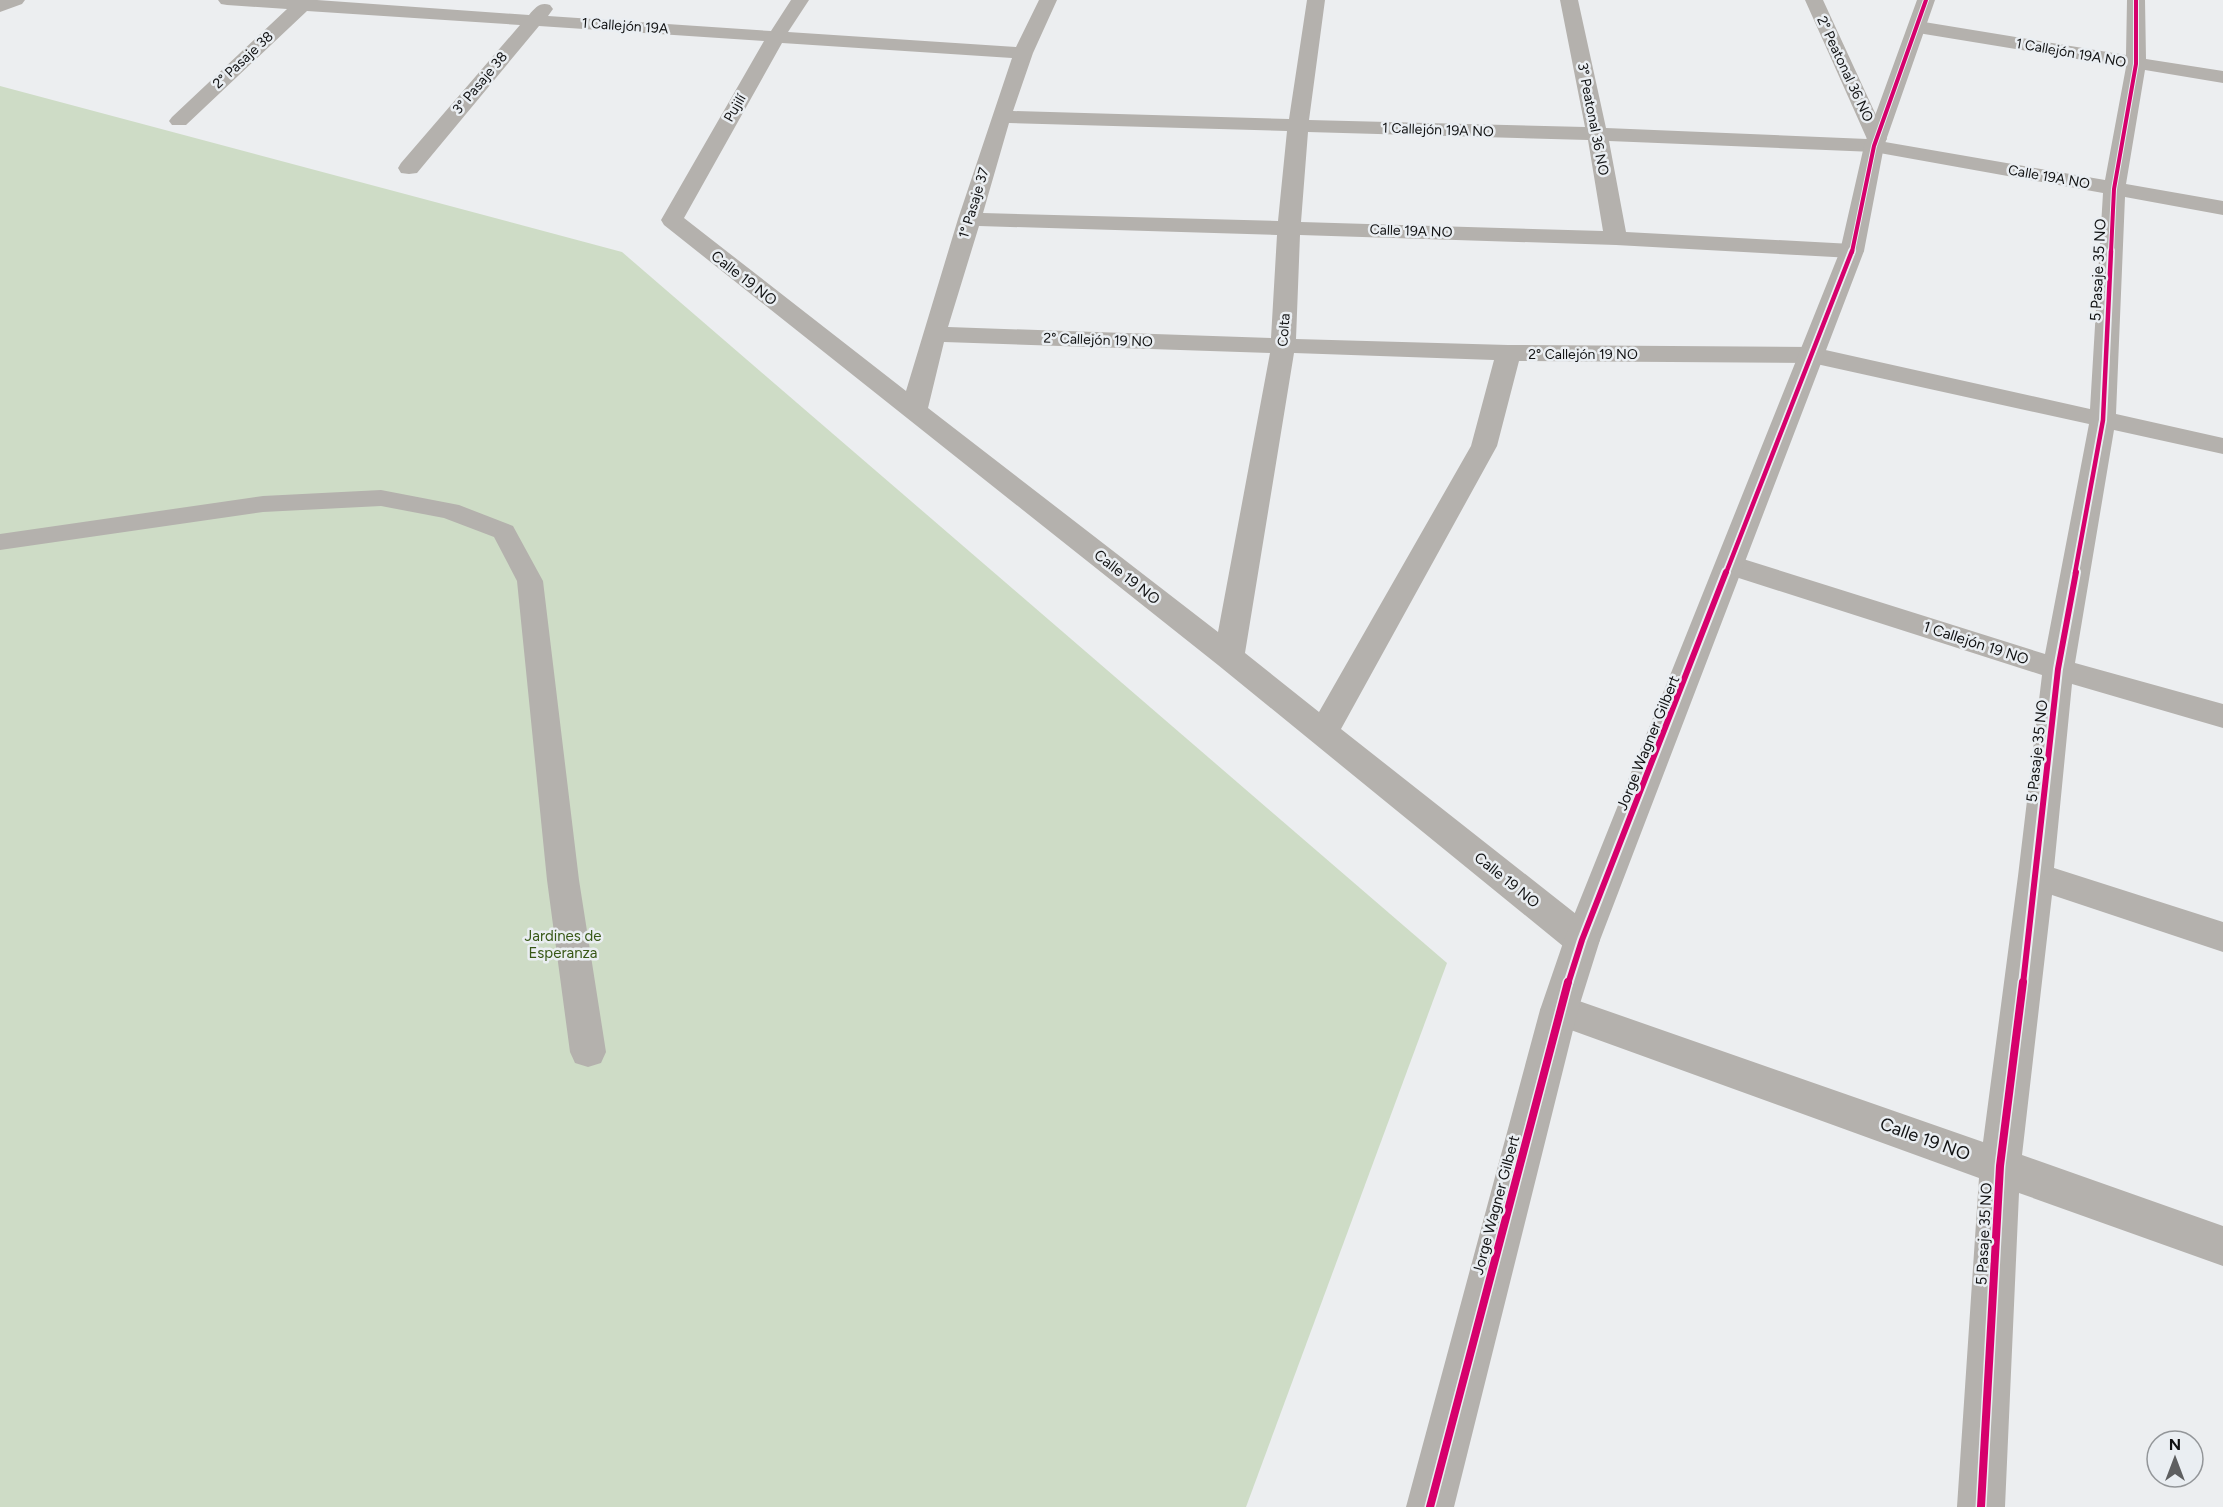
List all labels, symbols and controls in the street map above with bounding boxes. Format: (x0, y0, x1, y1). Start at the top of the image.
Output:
street label: 2° Peatonal 36 NO (1813, 13, 1877, 125)
street label: 1 Callejón 19A (581, 14, 669, 38)
street label: 2° Pasaje 38 (209, 28, 277, 92)
street label: 1 Callejón 19A NO (2014, 35, 2128, 71)
street label: 3° Pasaje 38 (449, 48, 511, 118)
street label: 3° Peatonal 36 NO (1574, 61, 1612, 177)
street label: Pujilí (720, 90, 750, 125)
street label: 1 Callejón 19A NO (1382, 120, 1494, 140)
street label: Calle 19A NO (2007, 161, 2091, 193)
street label: 1° Pasaje 37 (955, 165, 993, 240)
street label: 5 Pasaje 35 NO (2086, 218, 2110, 322)
street label: Calle 19A NO (1369, 221, 1453, 241)
street label: Calle 19 NO (707, 247, 781, 309)
street label: Colta (1274, 313, 1294, 347)
street label: 2° Callejón 19 NO (1043, 330, 1153, 350)
street label: 2° Callejón 19 NO (1528, 346, 1638, 363)
street label: Calle 19 NO (1090, 546, 1164, 608)
street label: 1 Callejón 19 NO (1921, 618, 2031, 668)
street label: Jorge Wagner Gilbert (1613, 673, 1683, 813)
street label: 5 Pasaje 35 NO (2023, 699, 2051, 803)
street label: Calle 19 NO (1471, 848, 1543, 912)
park label: Jardines de Esperanza (525, 927, 601, 962)
street label: Calle 19 NO (1877, 1113, 1973, 1165)
street label: Jorge Wagner Gilbert (1469, 1133, 1523, 1277)
street label: 5 Pasaje 35 NO (1972, 1182, 1996, 1286)
north arrow (2145, 1429, 2205, 1489)
text: N (2169, 1435, 2181, 1454)

